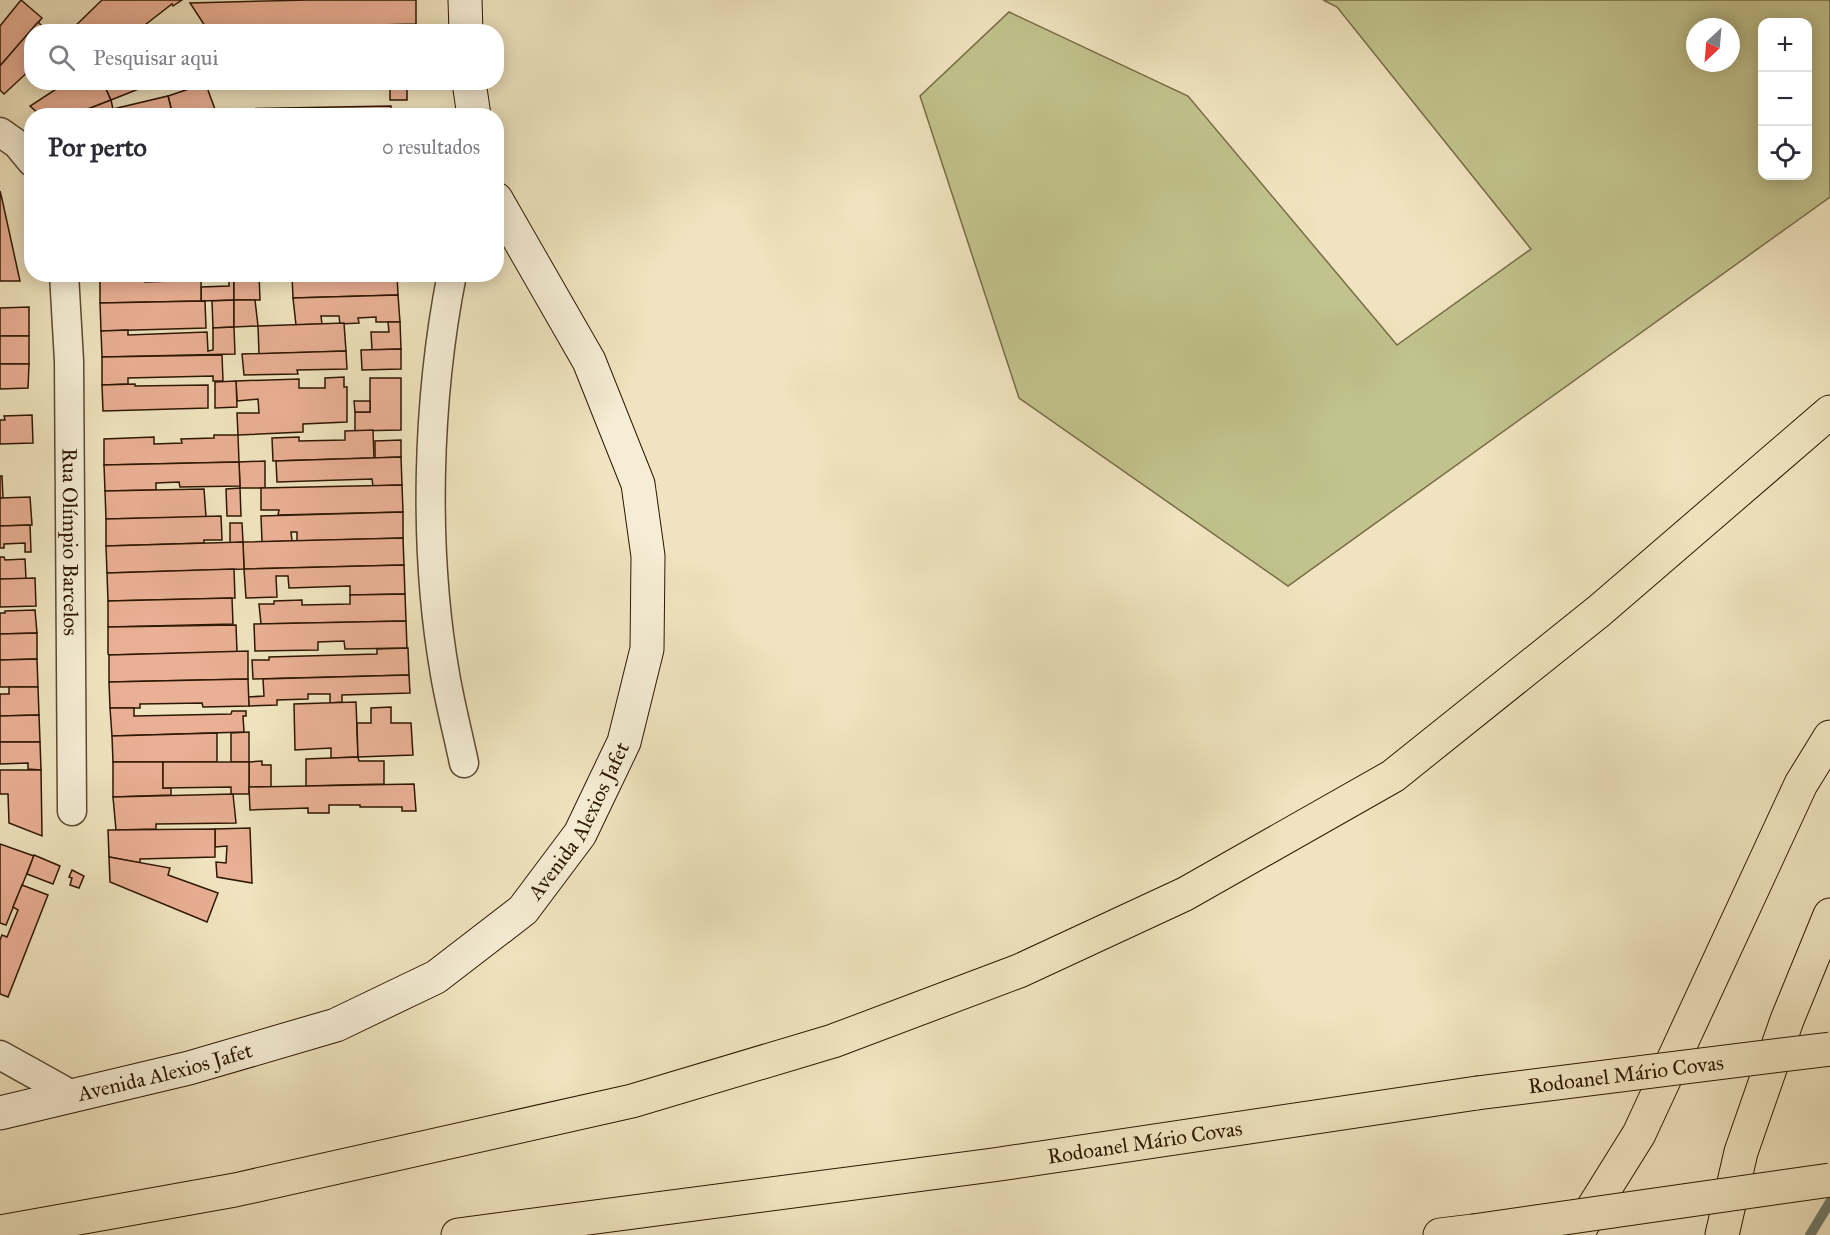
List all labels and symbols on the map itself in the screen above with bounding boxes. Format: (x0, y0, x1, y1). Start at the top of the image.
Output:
north arrow (1686, 18, 1740, 72)
street label: Rua Olímpio Barcelos (57, 448, 84, 636)
street label: Avenida Alexios Jafet (522, 737, 635, 906)
street label: Avenida Alexios Jafet (74, 1037, 256, 1107)
street label: Rodoanel Mário Covas (1527, 1049, 1725, 1100)
street label: Rodoanel Mário Covas (1046, 1115, 1244, 1170)

